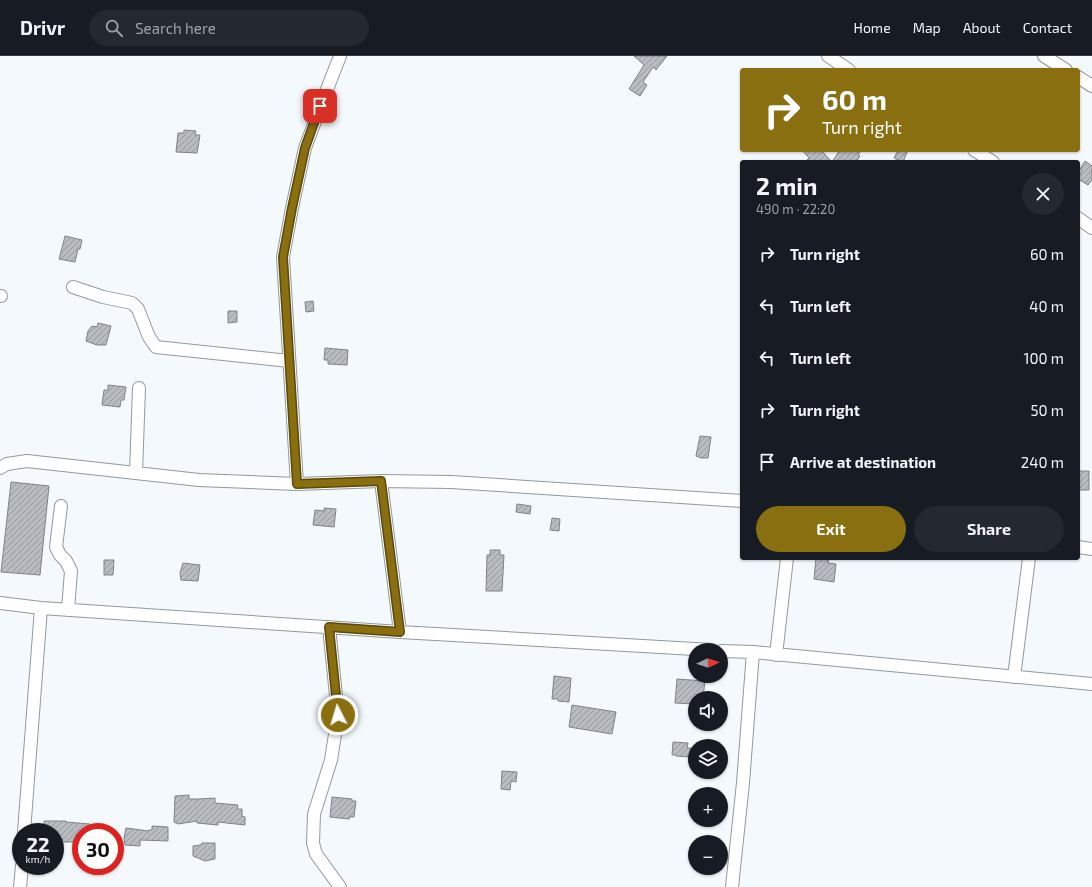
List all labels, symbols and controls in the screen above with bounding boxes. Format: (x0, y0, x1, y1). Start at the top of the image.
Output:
search box (89, 10, 369, 46)
text: Drivr (20, 16, 65, 39)
icon: search (103, 17, 125, 39)
text: Search here (135, 19, 216, 37)
text: Home (854, 19, 891, 36)
text: Map (913, 19, 941, 36)
text: About (963, 19, 1001, 36)
text: Contact (1023, 19, 1072, 36)
text: 60 m (822, 82, 887, 116)
icon: right (756, 84, 808, 136)
pin (303, 89, 337, 123)
icon: arrive (309, 95, 331, 117)
text: Turn right (822, 116, 902, 138)
text: 2 min (756, 171, 817, 200)
button: close (1022, 173, 1064, 215)
text: 490 m · 22:20 (756, 201, 835, 217)
icon: right (756, 243, 778, 265)
text: Turn right (790, 245, 860, 263)
text: 60 m (1030, 245, 1064, 263)
icon: left (756, 295, 778, 317)
text: Turn left (790, 297, 851, 315)
text: 40 m (1029, 297, 1064, 315)
icon: left (756, 347, 778, 369)
text: Turn left (790, 349, 851, 367)
text: 100 m (1023, 349, 1064, 367)
icon: right (756, 399, 778, 421)
text: Turn right (790, 401, 860, 419)
text: 50 m (1030, 401, 1064, 419)
icon: arrive (756, 451, 778, 473)
text: Arrive at destination (790, 453, 936, 471)
text: 240 m (1021, 453, 1064, 471)
button: Exit (756, 506, 906, 552)
button: Share (914, 506, 1064, 552)
north arrow (688, 643, 728, 683)
map controls (688, 643, 728, 875)
button: sound (688, 691, 728, 731)
position arrow (317, 694, 359, 736)
button: layers (688, 739, 728, 779)
button: + (688, 787, 728, 827)
speed limit sign: 30 (72, 823, 124, 875)
text: 22 (26, 832, 50, 856)
button: − (688, 835, 728, 875)
text: km/h (26, 853, 50, 865)

